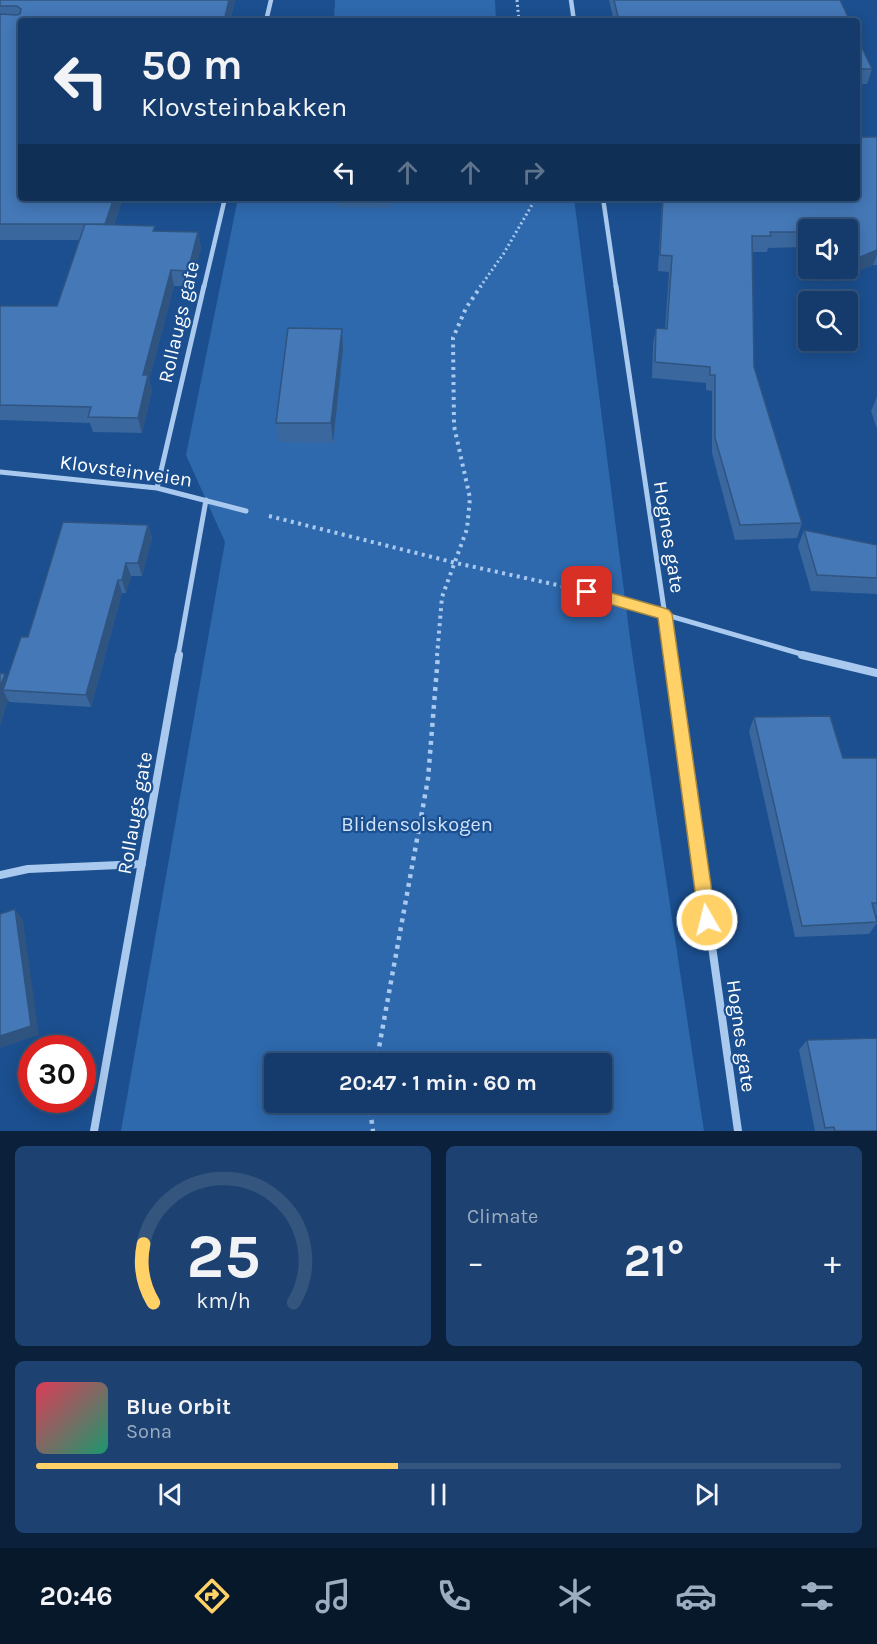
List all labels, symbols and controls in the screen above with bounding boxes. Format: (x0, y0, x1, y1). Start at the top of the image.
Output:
text: 50 m (141, 40, 243, 90)
icon: left (42, 42, 120, 120)
text: Klovsteinbakken (141, 91, 347, 123)
icon: left (328, 156, 361, 189)
icon: ahead (391, 156, 424, 189)
icon: ahead (454, 156, 487, 189)
icon: right (517, 156, 550, 189)
map controls (798, 219, 858, 351)
button: sound (798, 219, 858, 279)
street label: Rollaugs gate (154, 259, 204, 385)
button: search (798, 291, 858, 351)
street label: Klovsteinveien (58, 450, 194, 492)
street label: Hognes gate (649, 479, 689, 595)
pin (561, 566, 612, 617)
icon: arrive (570, 575, 603, 608)
street label: Rollaugs gate (113, 750, 157, 876)
park label: Blidensolskogen (341, 813, 493, 836)
position arrow (675, 888, 739, 952)
street label: Hognes gate (722, 978, 760, 1094)
speed limit sign: 30 (18, 1035, 96, 1113)
text: 20:47 · 1 min · 60 m (339, 1070, 537, 1096)
text: Climate (467, 1205, 538, 1228)
text: 25 (186, 1220, 260, 1293)
text: 21° (624, 1235, 684, 1287)
text: − (467, 1243, 484, 1281)
text: + (824, 1243, 841, 1281)
text: km/h (196, 1288, 250, 1313)
text: Blue Orbit (126, 1394, 231, 1420)
text: Sona (126, 1420, 172, 1443)
icon: previous (154, 1478, 187, 1511)
icon: pause (422, 1478, 455, 1511)
icon: next (690, 1478, 723, 1511)
icon: directions (191, 1575, 233, 1617)
icon: music (312, 1575, 354, 1617)
icon: phone (433, 1575, 475, 1617)
icon: climate (554, 1575, 596, 1617)
icon: car (675, 1575, 717, 1617)
icon: filters (796, 1575, 838, 1617)
text: 20:46 (39, 1580, 113, 1612)

